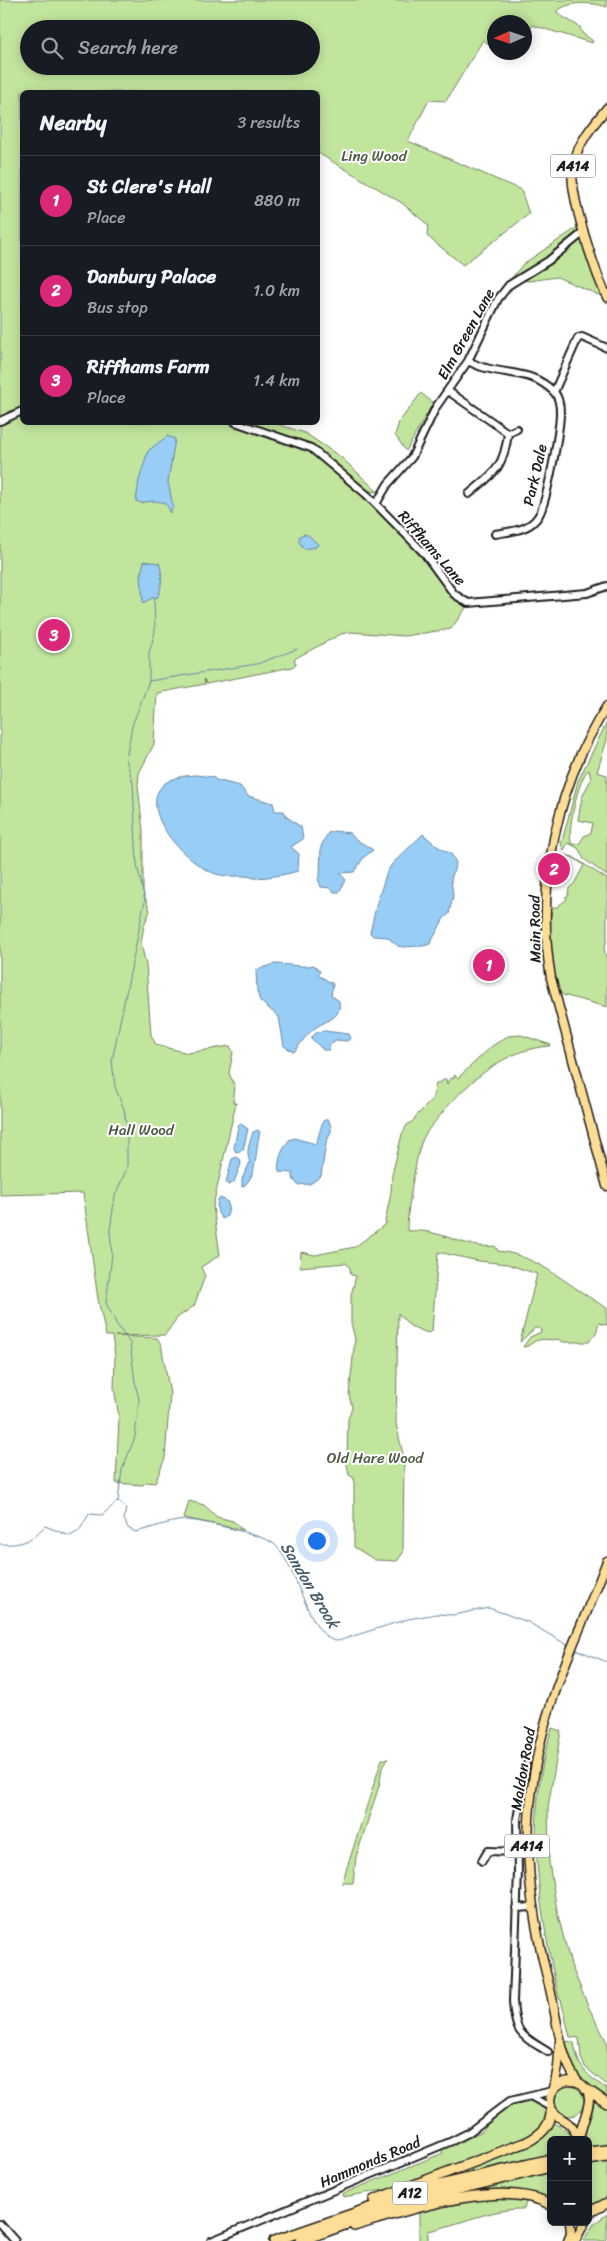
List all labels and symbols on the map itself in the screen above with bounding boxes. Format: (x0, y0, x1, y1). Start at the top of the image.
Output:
north arrow (487, 15, 532, 60)
park label: Ling Wood (341, 143, 408, 169)
road number: A414 (550, 154, 596, 178)
street label: Elm Green Lane (430, 283, 502, 385)
street label: Park Dale (515, 442, 555, 508)
street label: Riffhams Lane (391, 504, 473, 592)
pin: 3 (38, 616, 70, 654)
pin: 2 (538, 850, 570, 888)
street label: Main Road (521, 894, 549, 963)
pin: 1 (473, 946, 505, 984)
park label: Hall Wood (108, 1117, 175, 1143)
park label: Old Hare Wood (327, 1445, 424, 1471)
your location (304, 1528, 330, 1554)
water label: Sandon Brook (273, 1536, 349, 1636)
street label: Maldon Road (503, 1725, 543, 1812)
road number: A414 (504, 1834, 550, 1858)
street label: Hammonds Road (315, 2129, 426, 2195)
road number: A12 (392, 2182, 428, 2204)

